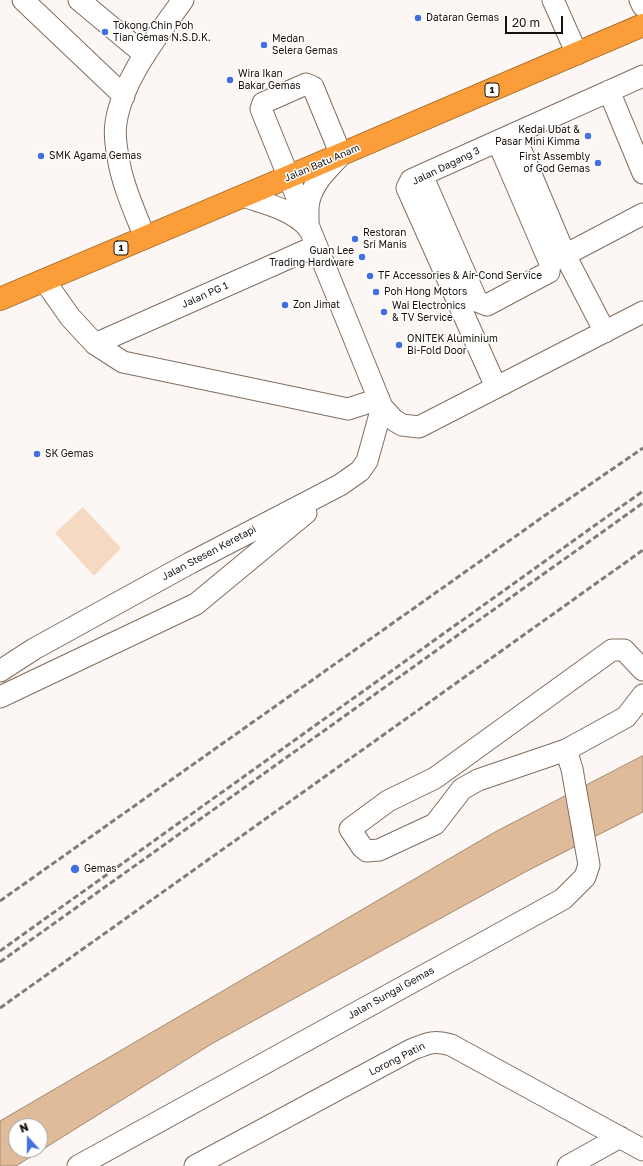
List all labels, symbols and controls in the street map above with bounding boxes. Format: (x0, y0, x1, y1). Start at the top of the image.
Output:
scale bar (507, 8, 565, 34)
place label: Dataran Gemas (426, 12, 499, 24)
marker: Dataran Gemas (413, 13, 423, 23)
text: 20 m (512, 15, 540, 30)
place label: Tokong Chin Poh Tian Gemas N.S.D.K. (113, 20, 211, 44)
marker: Tokong Chin Poh Tian Gemas N.S.D.K. (100, 27, 110, 37)
place label: Medan Selera Gemas (272, 33, 338, 56)
marker: Medan Selera Gemas (259, 40, 269, 50)
place label: Wira Ikan Bakar Gemas (238, 68, 301, 92)
marker: Wira Ikan Bakar Gemas (225, 75, 235, 85)
road number: 1 (485, 83, 499, 97)
place label: Kedai Ubat & Pasar Mini Kimma (495, 124, 580, 148)
marker: Kedai Ubat & Pasar Mini Kimma (583, 131, 593, 141)
street label: Jalan Batu Anam (282, 142, 362, 184)
street label: Jalan Dagang 3 (410, 144, 482, 188)
place label: SMK Agama Gemas (49, 150, 141, 162)
marker: SMK Agama Gemas (36, 151, 46, 161)
place label: First Assembly of God Gemas (519, 151, 590, 174)
marker: First Assembly of God Gemas (593, 158, 603, 168)
place label: Restoran Sri Manis (363, 227, 407, 250)
marker: Restoran Sri Manis (350, 234, 360, 244)
road number: 1 (114, 241, 128, 255)
place label: Guan Lee Trading Hardware (269, 245, 354, 268)
marker: Guan Lee Trading Hardware (357, 252, 367, 262)
place label: TF Accessories & Air-Cond Service (378, 270, 542, 282)
marker: TF Accessories & Air-Cond Service (365, 271, 375, 281)
street label: Jalan PG 1 (180, 279, 230, 311)
place label: Poh Hong Motors (384, 286, 467, 298)
marker: Poh Hong Motors (371, 287, 381, 297)
place label: Zon Jimat (293, 299, 340, 311)
marker: Zon Jimat (280, 300, 290, 310)
place label: Wai Electronics & TV Service (392, 300, 466, 324)
marker: Wai Electronics & TV Service (379, 307, 389, 317)
place label: ONITEK Aluminium Bi-Fold Door (407, 333, 498, 356)
marker: ONITEK Aluminium Bi-Fold Door (394, 340, 404, 350)
place label: SK Gemas (45, 448, 93, 460)
marker: SK Gemas (32, 449, 42, 459)
street label: Jalan Stesen Keretapi (160, 523, 258, 583)
marker: Gemas (69, 863, 81, 875)
place label: Gemas (84, 863, 117, 875)
street label: Jalan Sungai Gemas (346, 964, 436, 1022)
street label: Lorong Patin (367, 1040, 427, 1078)
north arrow (8, 1118, 48, 1158)
text: N (18, 1120, 30, 1135)

